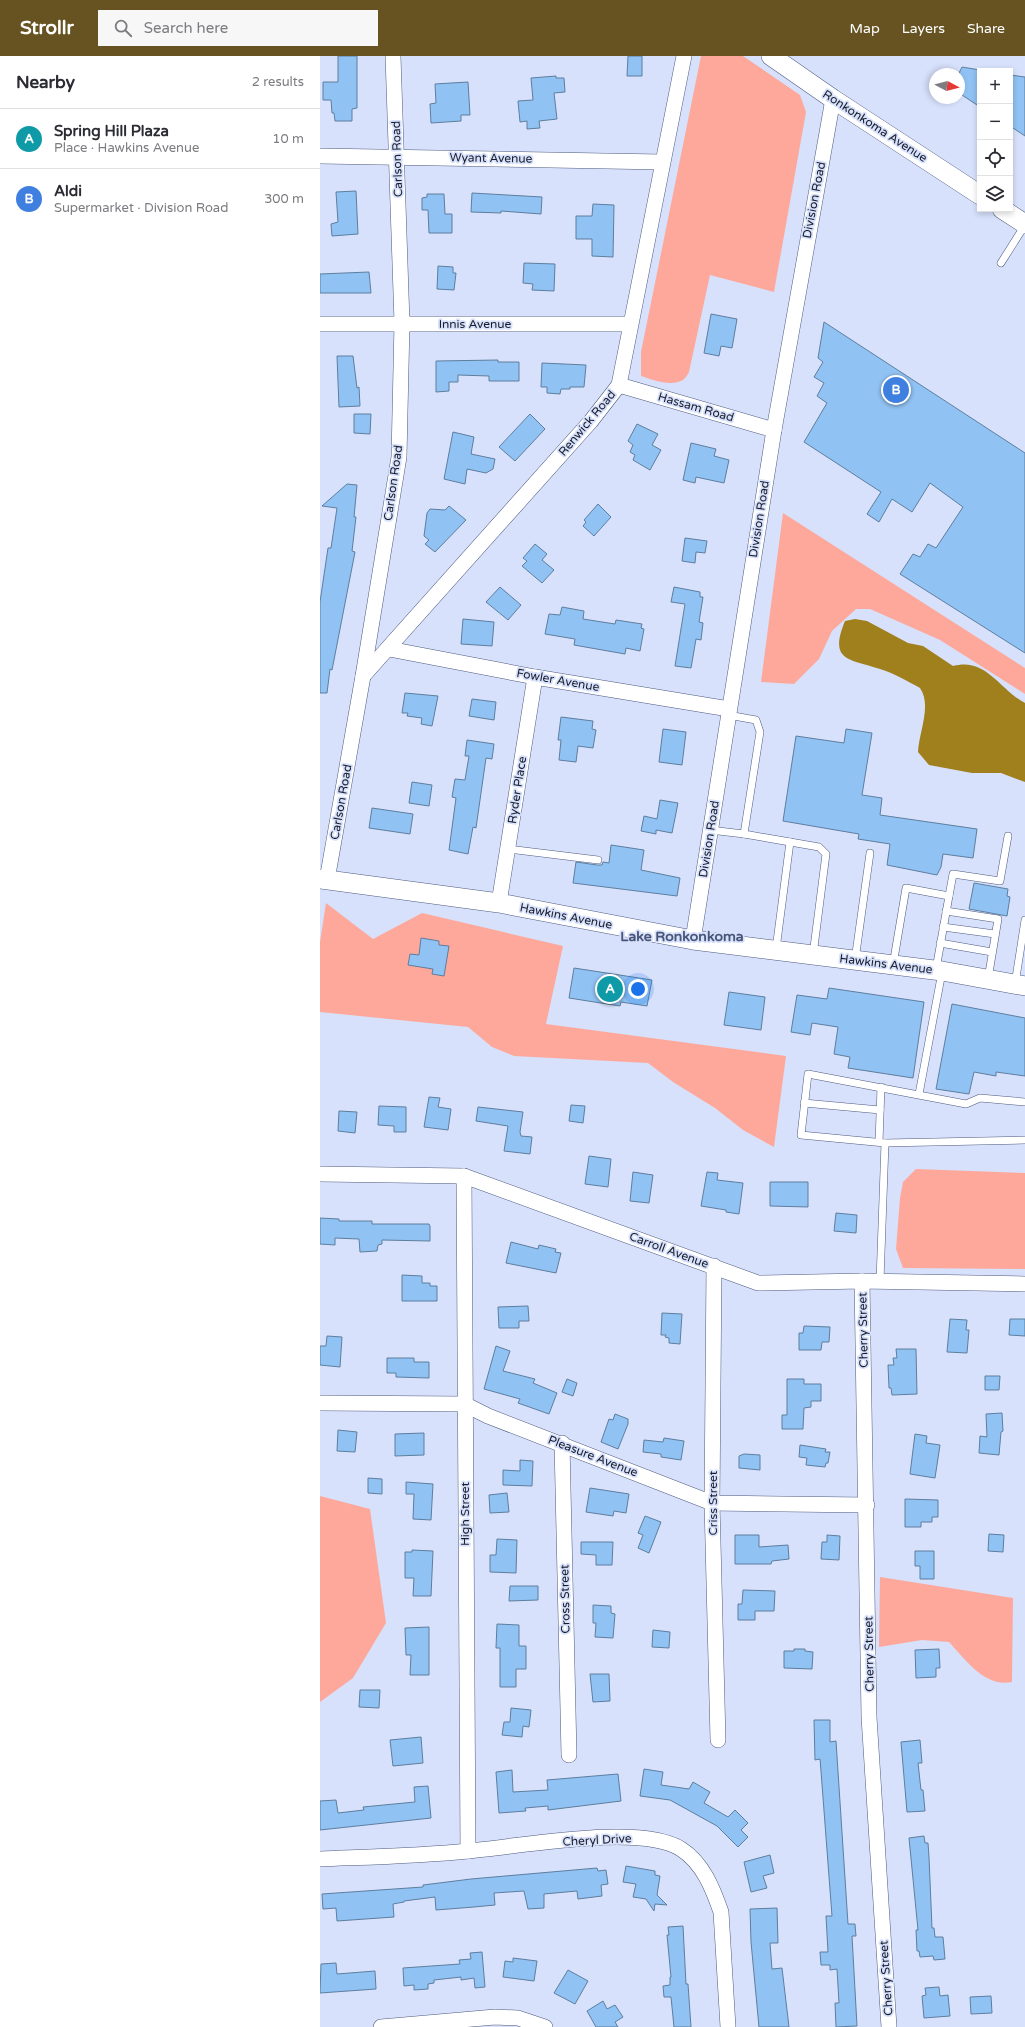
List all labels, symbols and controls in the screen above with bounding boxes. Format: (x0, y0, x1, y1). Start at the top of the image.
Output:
search box (98, 10, 378, 46)
text: Strollr (20, 17, 74, 39)
icon: search (112, 17, 134, 39)
text: Search here (144, 19, 228, 37)
text: Map (850, 20, 880, 37)
text: Layers (902, 20, 945, 37)
text: Share (967, 20, 1005, 37)
north arrow (929, 68, 965, 104)
map controls (977, 68, 1013, 212)
button: + (977, 68, 1013, 104)
text: Nearby (16, 72, 75, 93)
text: 2 results (252, 74, 304, 90)
street label: Ronkonkoma Avenue (820, 87, 930, 165)
button: − (977, 104, 1013, 140)
street label: Carlson Road (389, 121, 405, 197)
text: Spring Hill Plaza (54, 122, 169, 140)
text: A (24, 131, 34, 147)
text: 10 m (272, 131, 304, 147)
text: Place · Hawkins Avenue (54, 140, 199, 156)
button: locate (977, 140, 1013, 176)
street label: Wyant Avenue (449, 150, 533, 166)
street label: Division Road (800, 160, 828, 240)
button: layers (977, 176, 1013, 212)
text: Aldi (54, 182, 82, 200)
text: B (24, 191, 34, 207)
text: 300 m (264, 191, 304, 207)
text: Supermarket · Division Road (54, 200, 228, 216)
street label: Innis Avenue (439, 317, 512, 331)
pin: B (883, 375, 909, 405)
street label: Renwick Road (556, 387, 618, 459)
street label: Hassam Road (656, 389, 736, 425)
street label: Carlson Road (381, 444, 405, 522)
street label: Division Road (746, 479, 772, 559)
street label: Fowler Avenue (515, 666, 601, 694)
street label: Ryder Place (505, 755, 529, 825)
street label: Carlson Road (327, 763, 355, 841)
street label: Division Road (696, 799, 722, 879)
street label: Hawkins Avenue (519, 900, 614, 932)
district label: Lake Ronkonkoma (620, 928, 744, 945)
street label: Hawkins Avenue (839, 951, 934, 977)
pin: A (597, 974, 623, 1004)
your location (628, 979, 648, 999)
street label: Carroll Avenue (627, 1229, 711, 1271)
street label: Cherry Street (855, 1292, 871, 1368)
street label: Pleasure Avenue (546, 1432, 640, 1480)
street label: Criss Street (706, 1470, 720, 1535)
street label: High Street (458, 1481, 472, 1546)
street label: Cross Street (557, 1564, 573, 1634)
street label: Cherry Street (861, 1616, 877, 1692)
street label: Cheryl Drive (562, 1831, 632, 1849)
street label: Cherry Street (876, 1939, 896, 2016)

